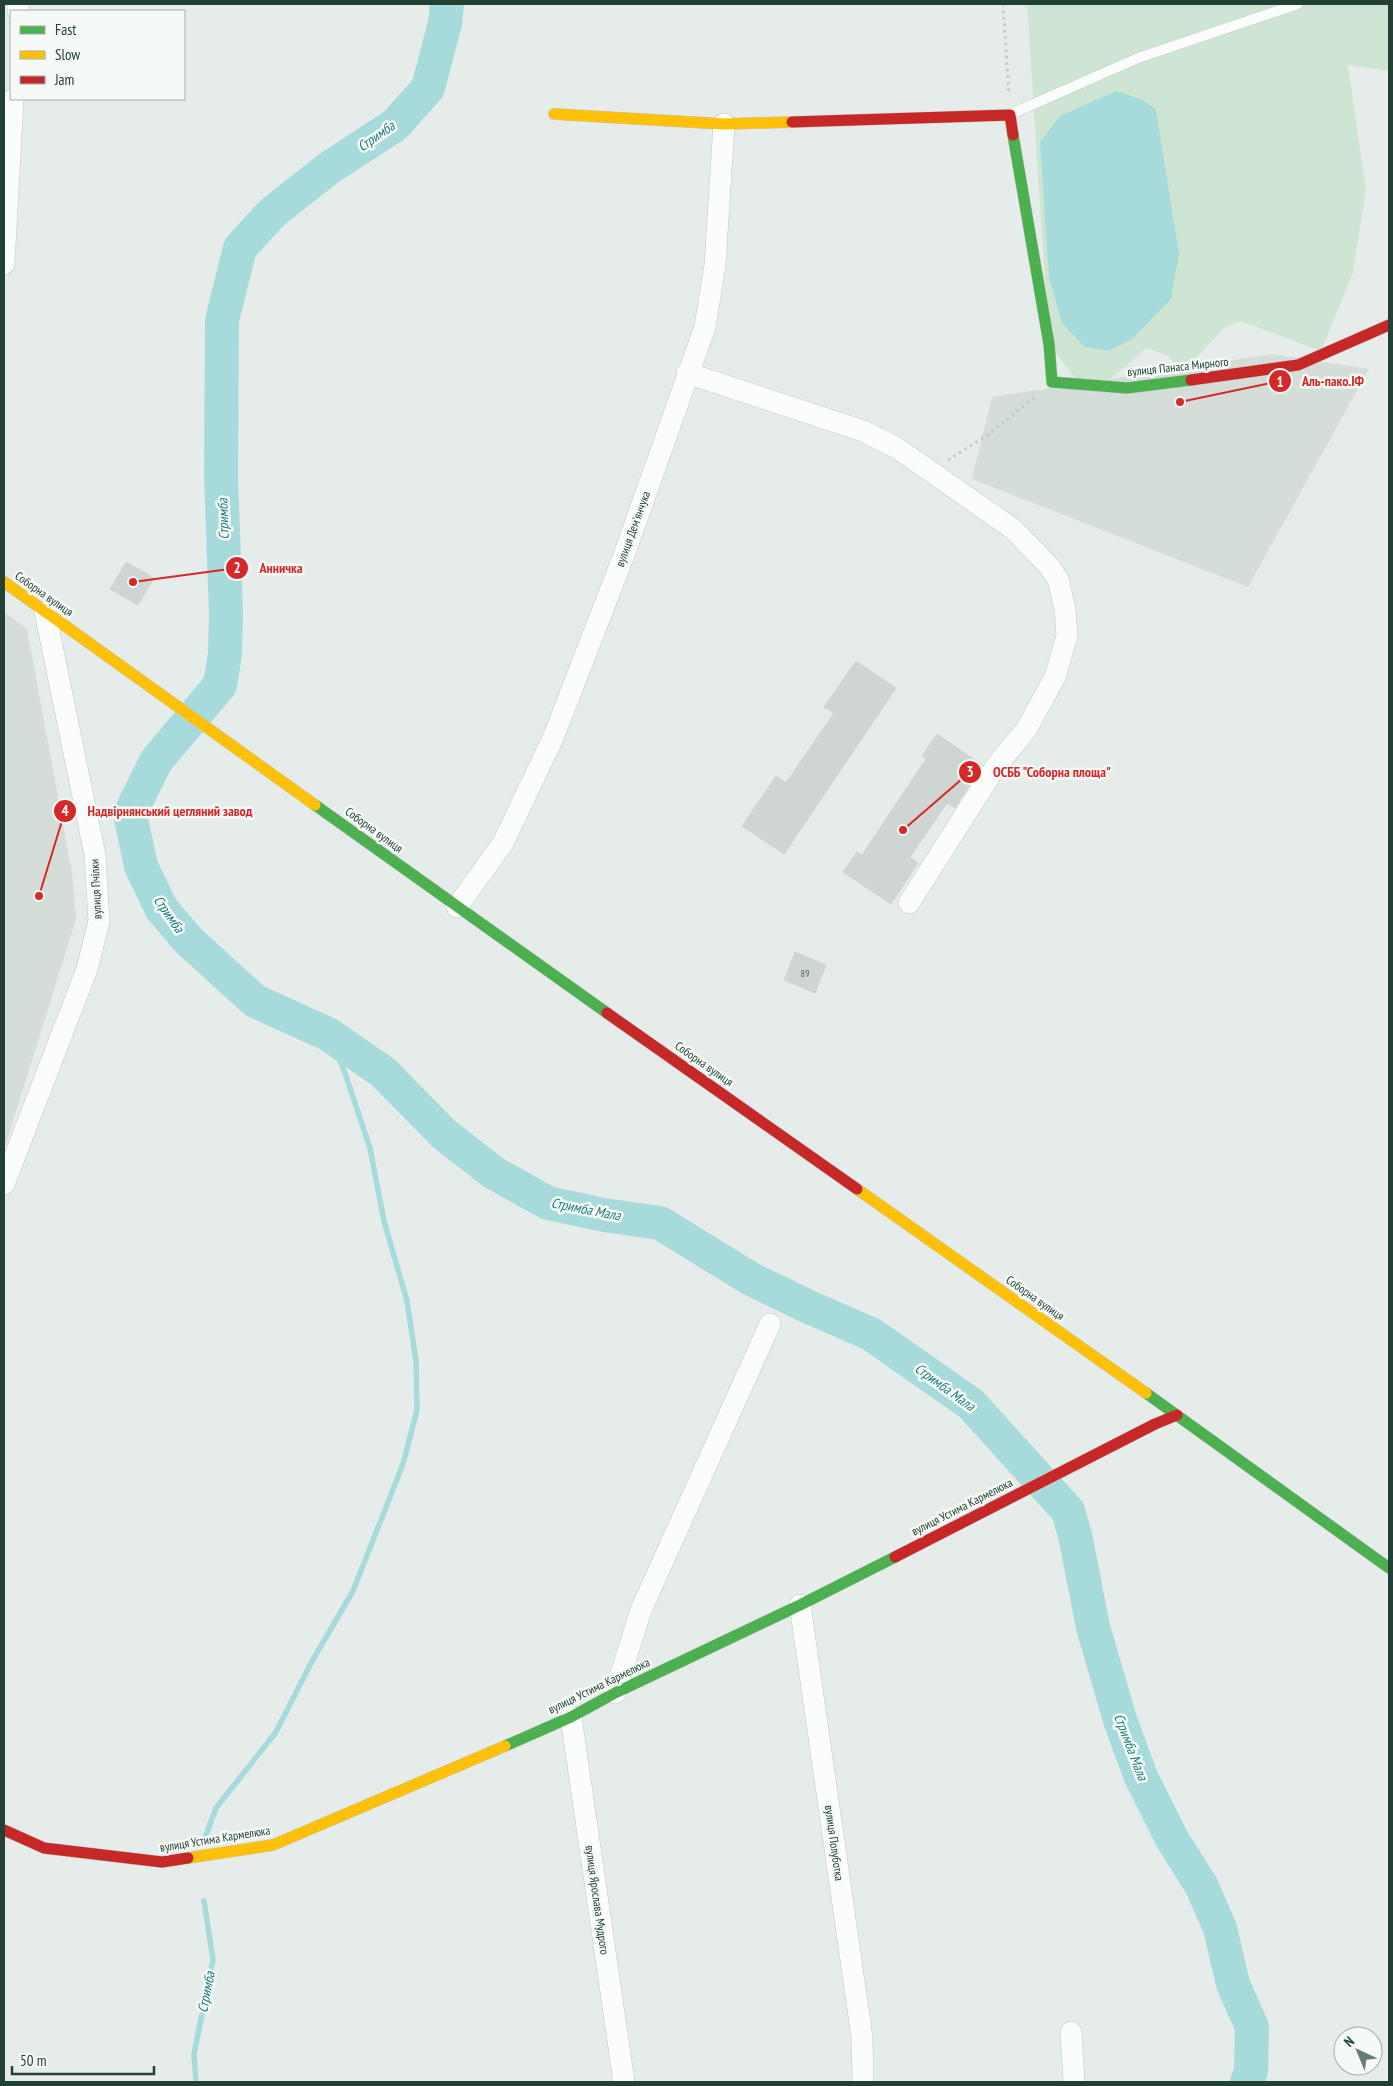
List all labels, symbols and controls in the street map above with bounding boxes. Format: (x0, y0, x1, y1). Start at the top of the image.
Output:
legend (10, 10, 185, 100)
text: Fast (55, 20, 76, 39)
text: Slow (55, 45, 80, 64)
text: Jam (54, 70, 74, 89)
water label: Стримба (354, 116, 399, 155)
street label: вулиця Панаса Мирного (1127, 354, 1229, 379)
callout: Аль-пако.ІФ (1267, 367, 1374, 396)
text: 1 (1276, 372, 1284, 391)
text: Аль-пако.ІФ (1301, 372, 1365, 390)
street label: вулиця Демʼянчука (612, 489, 653, 569)
water label: Стримба (213, 497, 233, 540)
callout: Анничка (224, 553, 312, 582)
text: 2 (233, 558, 241, 577)
text: Анничка (258, 559, 303, 577)
street label: Соборна вулиця (12, 568, 77, 619)
callout: ОСББ "Соборна площа" (957, 757, 1121, 786)
text: 3 (966, 762, 974, 781)
text: ОСББ "Соборна площа" (993, 763, 1111, 781)
callout: Надвірнянський цегляний завод (52, 796, 262, 825)
text: 4 (61, 801, 69, 820)
text: Надвірнянський цегляний завод (88, 802, 253, 820)
street label: Соборна вулиця (342, 804, 406, 856)
street label: вулиця Пчілки (86, 859, 105, 920)
water label: Стримба (150, 892, 189, 937)
house number: 89 (801, 967, 810, 980)
street label: Соборна вулиця (672, 1038, 737, 1089)
water label: Стримба Мала (550, 1193, 624, 1225)
street label: Соборна вулиця (1003, 1272, 1068, 1323)
water label: Стримба Мала (911, 1359, 980, 1416)
street label: вулиця Устима Кармелюка (909, 1474, 1015, 1539)
street label: вулиця Устима Кармелюка (545, 1654, 652, 1717)
water label: Стримба Мала (1110, 1711, 1152, 1784)
street label: вулиця Полуботка (822, 1804, 847, 1882)
street label: вулиця Устима Кармелюка (159, 1822, 271, 1855)
street label: вулиця Ярослава Мудрого (582, 1844, 613, 1955)
water label: Стримба (193, 1969, 219, 2014)
north arrow (1333, 2026, 1383, 2076)
text: N (1340, 2033, 1358, 2051)
scale bar (12, 2044, 155, 2076)
text: 50 m (20, 2051, 46, 2070)

